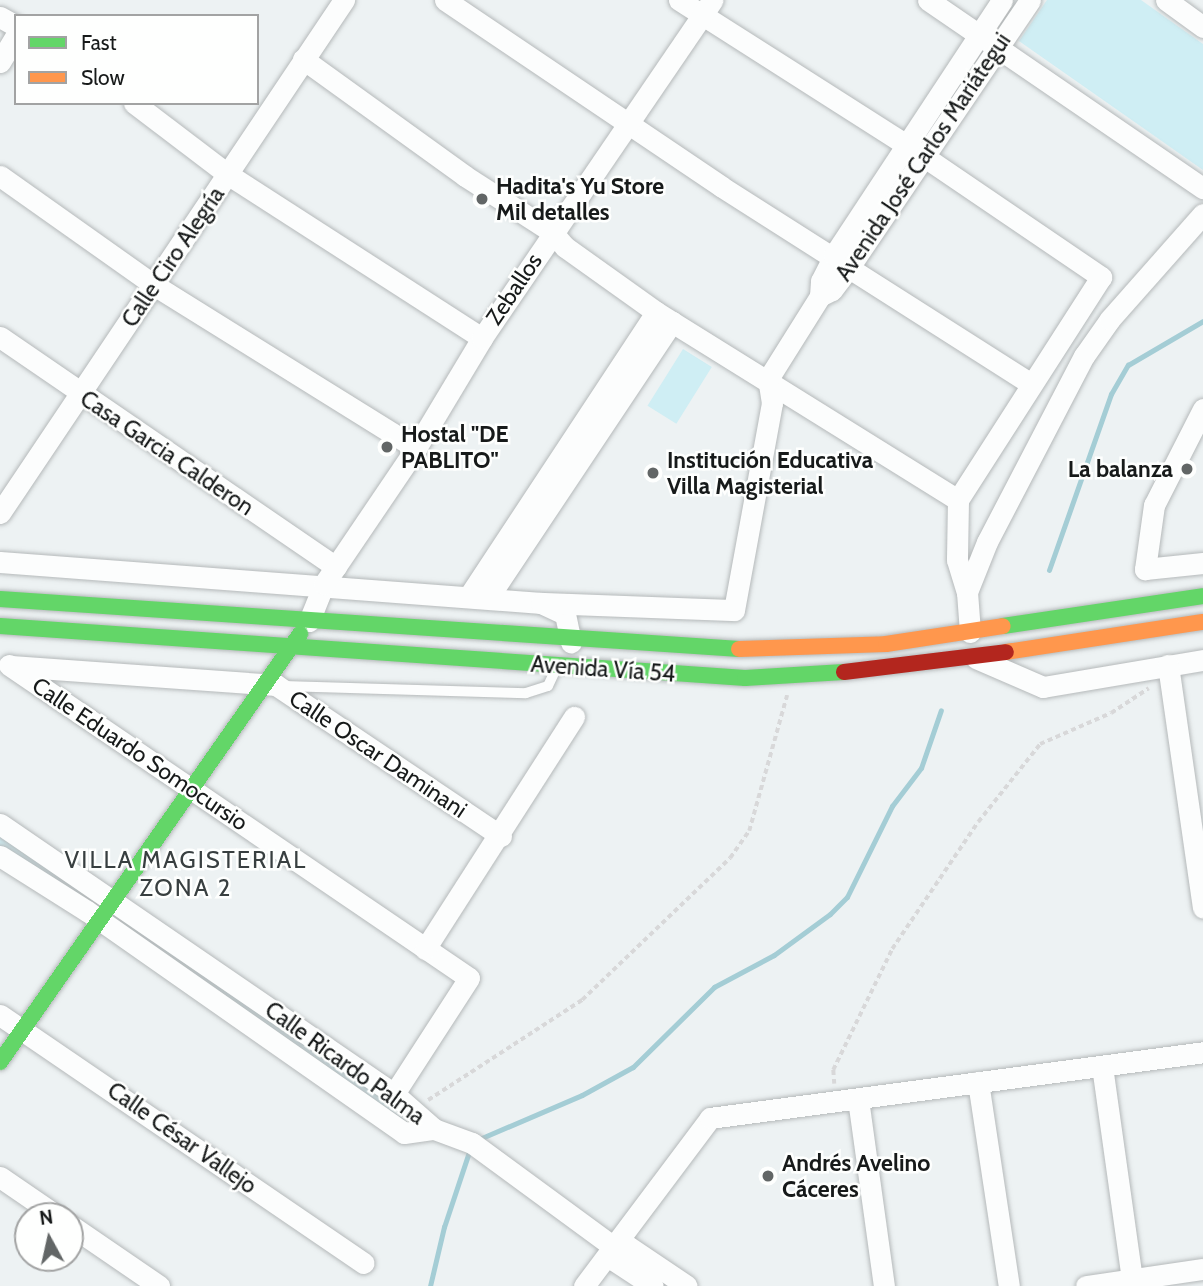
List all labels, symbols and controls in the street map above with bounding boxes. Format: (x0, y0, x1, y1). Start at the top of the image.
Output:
legend (14, 14, 259, 105)
street label: Avenida José Carlos Mariátegui (830, 28, 1016, 286)
text: Fast (81, 30, 117, 55)
text: Slow (81, 65, 125, 90)
place label: Hadita's Yu Store Mil detalles (496, 172, 664, 226)
street label: Calle Ciro Alegría (116, 182, 230, 332)
marker: Hadita's Yu Store Mil detalles (474, 191, 490, 207)
street label: Zeballos (480, 248, 548, 330)
street label: Casa Garcia Calderon (75, 385, 259, 521)
place label: Hostal "DE PABLITO" (401, 420, 509, 474)
marker: Hostal "DE PABLITO" (379, 439, 395, 455)
place label: Institución Educativa Villa Magisterial (667, 446, 873, 500)
place label: La balanza (1068, 455, 1173, 483)
marker: La balanza (1179, 461, 1195, 477)
marker: Institución Educativa Villa Magisterial (645, 465, 661, 481)
street label: Avenida Vía 54 (530, 650, 676, 688)
street label: Calle Eduardo Somocursio (27, 671, 253, 837)
street label: Calle Oscar Daminani (284, 684, 472, 824)
district label: VILLA MAGISTERIAL ZONA 2 (67, 846, 305, 902)
street label: Calle Ricardo Palma (260, 996, 430, 1130)
street label: Calle César Vallejo (102, 1076, 262, 1200)
place label: Andrés Avelino Cáceres (782, 1149, 930, 1203)
marker: Andrés Avelino Cáceres (760, 1168, 776, 1184)
north arrow (14, 1202, 84, 1272)
text: N (38, 1205, 55, 1230)

